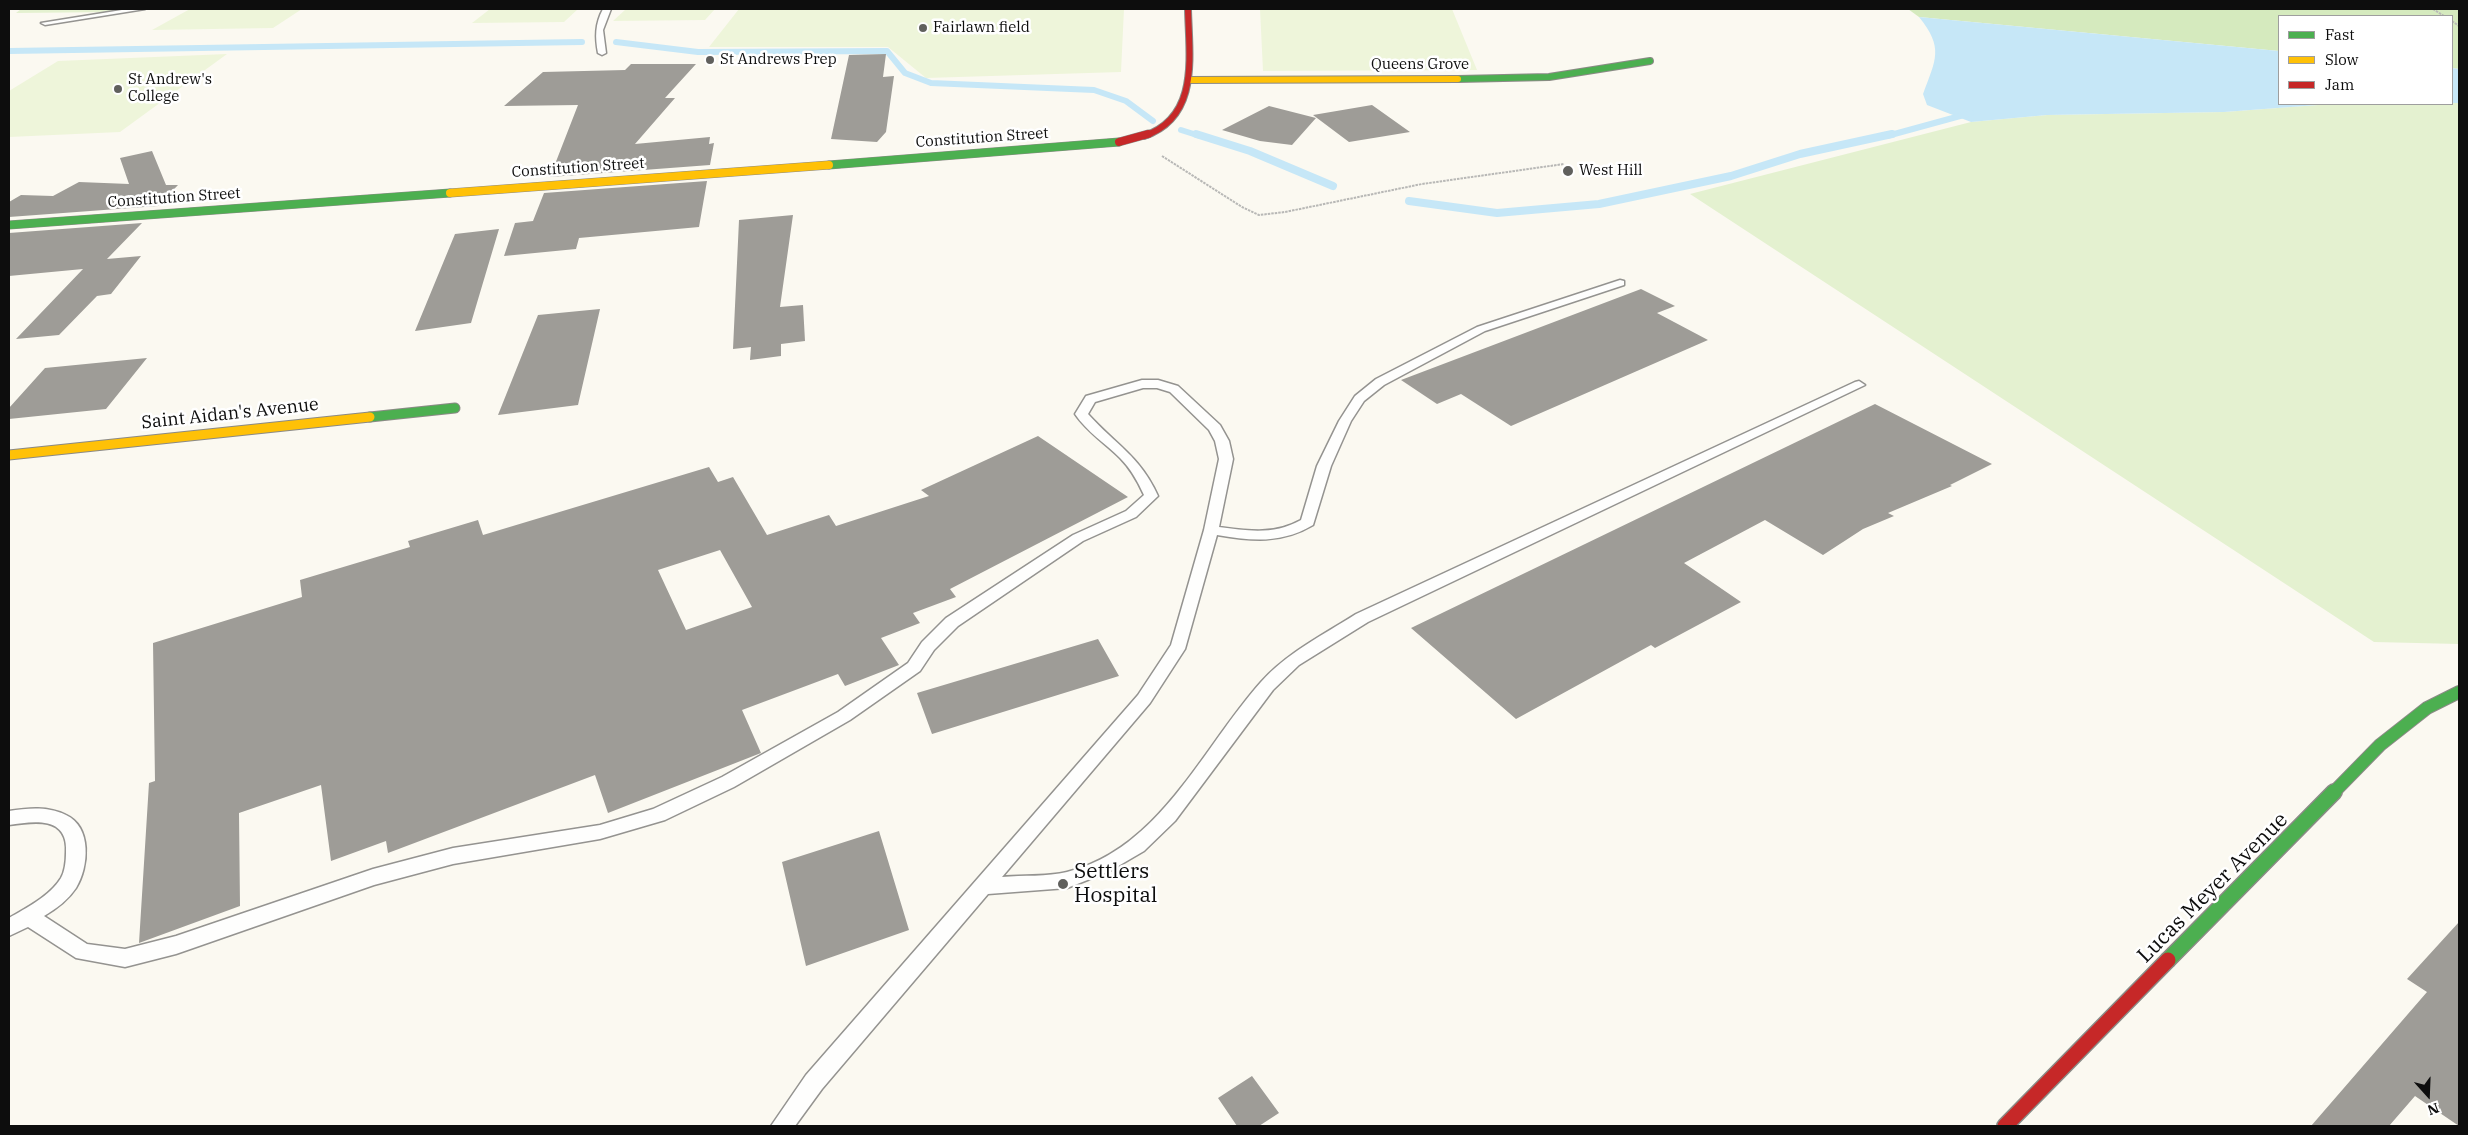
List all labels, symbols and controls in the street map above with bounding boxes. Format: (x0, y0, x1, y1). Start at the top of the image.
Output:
legend (2278, 15, 2453, 105)
place label: Fairlawn field (933, 19, 1030, 37)
marker: Fairlawn field (917, 22, 929, 34)
text: Fast (2325, 25, 2355, 44)
text: Slow (2325, 50, 2358, 69)
place label: St Andrews Prep (720, 51, 837, 69)
marker: St Andrews Prep (704, 54, 716, 66)
street label: Queens Grove (1371, 56, 1469, 74)
place label: St Andrew's College (128, 71, 212, 106)
text: Jam (2325, 75, 2354, 94)
marker: St Andrew's College (112, 83, 124, 95)
street label: Constitution Street (915, 124, 1049, 152)
street label: Constitution Street (511, 154, 645, 182)
place label: West Hill (1579, 162, 1642, 180)
marker: West Hill (1561, 164, 1575, 178)
street label: Constitution Street (107, 184, 241, 212)
street label: Saint Aidan's Avenue (140, 394, 320, 434)
street label: Lucas Meyer Avenue (2133, 808, 2293, 968)
place label: Settlers Hospital (1074, 859, 1157, 909)
marker: Settlers Hospital (1056, 877, 1070, 891)
north arrow (2403, 1070, 2453, 1120)
text: N (2425, 1099, 2441, 1119)

